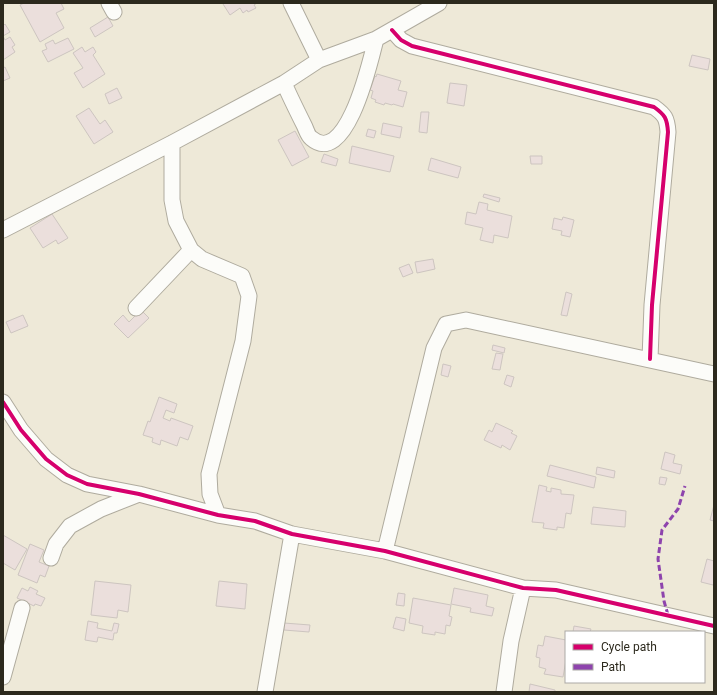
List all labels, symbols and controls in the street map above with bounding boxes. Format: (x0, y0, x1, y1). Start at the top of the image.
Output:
legend (565, 631, 705, 683)
text: Cycle path (601, 640, 657, 654)
text: Path (601, 660, 626, 674)

